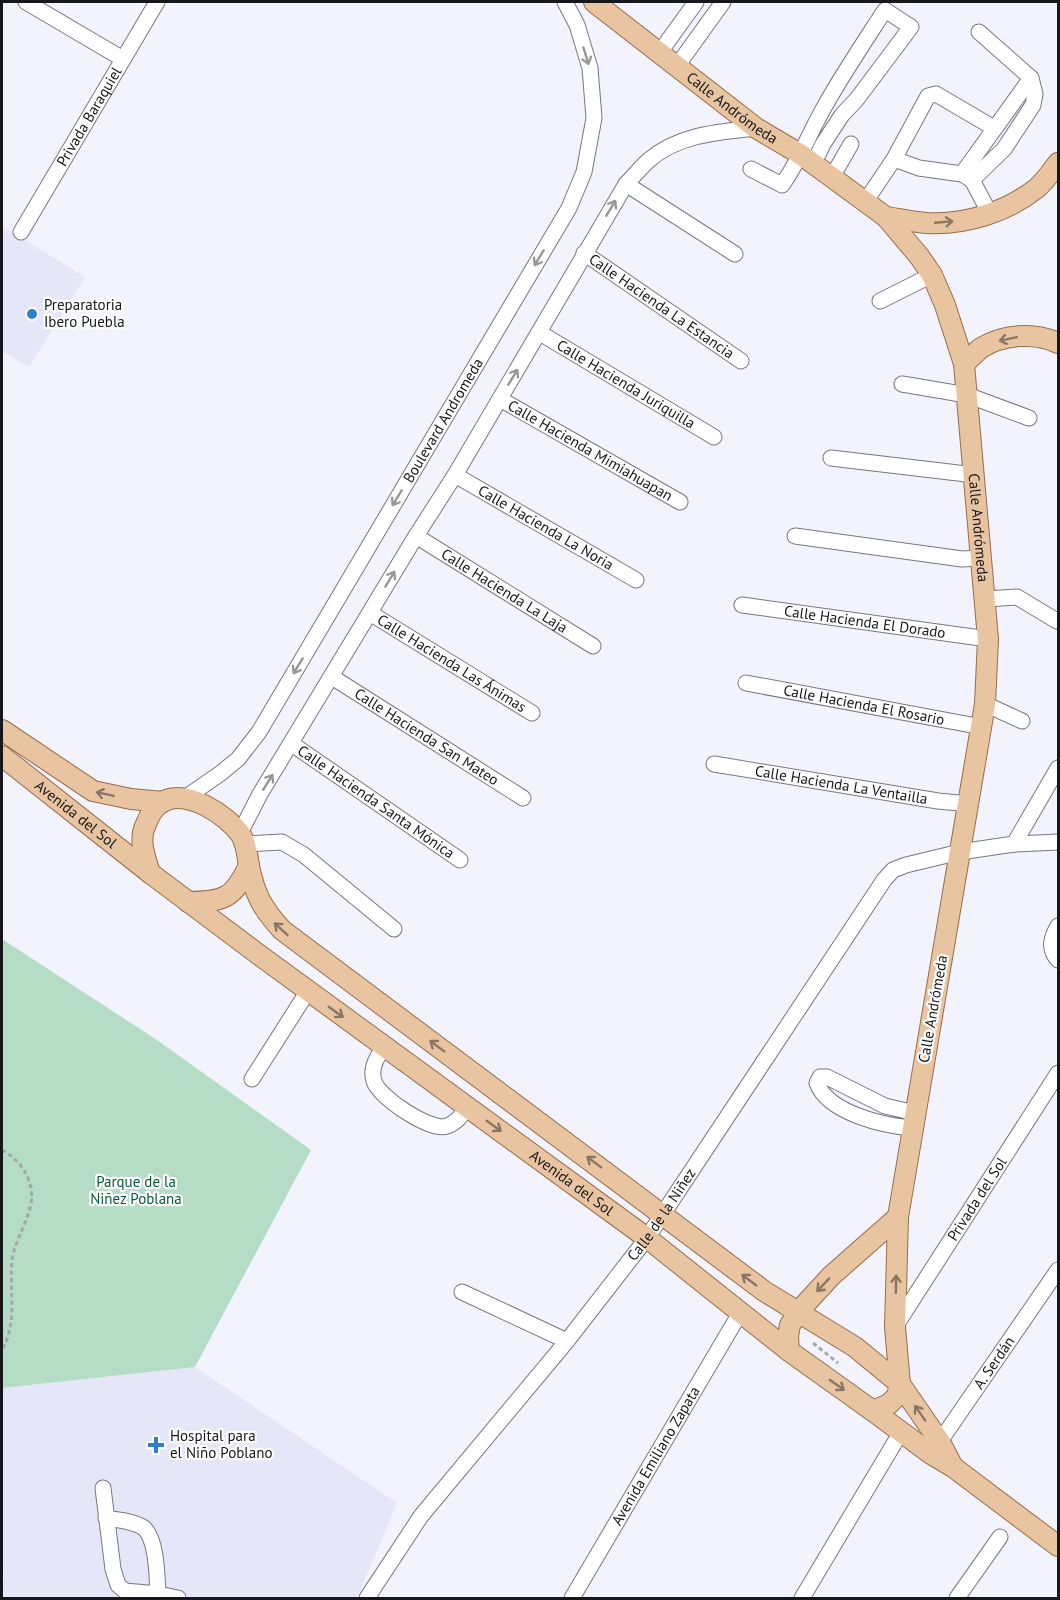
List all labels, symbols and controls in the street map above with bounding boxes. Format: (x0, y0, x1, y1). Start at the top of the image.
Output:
one-way arrow (581, 46, 592, 65)
street label: Privada Baraquiel (52, 63, 126, 170)
street label: Calle Andrómeda (683, 67, 781, 148)
one-way arrow (606, 200, 618, 217)
one-way arrow (933, 216, 953, 227)
one-way arrow (533, 249, 545, 266)
street label: Calle Hacienda La Estancia (585, 249, 738, 363)
place label: Preparatoria Ibero Puebla (44, 295, 125, 331)
marker: Preparatoria Ibero Puebla (25, 307, 39, 321)
one-way arrow (999, 334, 1018, 345)
street label: Calle Hacienda Juriquilla (553, 335, 699, 433)
street label: Boulevard Andromeda (399, 354, 487, 486)
one-way arrow (508, 369, 520, 386)
street label: Calle Hacienda Mimiahuapan (505, 396, 676, 505)
street label: Calle Andrómeda (965, 472, 993, 583)
street label: Calle Hacienda La Noria (475, 480, 617, 574)
one-way arrow (391, 489, 403, 506)
street label: Calle Hacienda La Laja (438, 544, 571, 637)
one-way arrow (385, 571, 397, 588)
street label: Calle Hacienda El Dorado (783, 601, 947, 642)
street label: Calle Hacienda Las Ánimas (374, 610, 530, 716)
one-way arrow (292, 657, 304, 674)
street label: Calle Hacienda El Rosario (782, 680, 946, 729)
street label: Calle Hacienda San Mateo (351, 684, 503, 789)
street label: Calle Hacienda Santa Mónica (294, 741, 458, 862)
street label: Calle Hacienda La Ventailla (754, 761, 929, 808)
one-way arrow (262, 774, 274, 791)
street label: Avenida del Sol (31, 776, 121, 853)
one-way arrow (96, 787, 115, 799)
one-way arrow (274, 921, 289, 936)
street label: Calle Andrómeda (914, 954, 951, 1064)
one-way arrow (328, 1006, 344, 1018)
one-way arrow (429, 1040, 445, 1053)
one-way arrow (486, 1120, 502, 1133)
street label: Avenida del Sol (526, 1146, 618, 1220)
street label: Privada del Sol (943, 1153, 1011, 1244)
one-way arrow (586, 1156, 602, 1168)
street label: Calle de la Niñez (623, 1164, 700, 1265)
park label: Parque de la Niñez Poblana (90, 1172, 182, 1208)
one-way arrow (741, 1273, 757, 1286)
one-way arrow (890, 1275, 902, 1295)
one-way arrow (816, 1277, 831, 1292)
street label: A. Serdán (969, 1332, 1018, 1392)
one-way arrow (829, 1379, 845, 1391)
street label: Avenida Emiliano Zapata (607, 1383, 704, 1529)
one-way arrow (914, 1405, 926, 1422)
place label: Hospital para el Niño Poblano (170, 1426, 272, 1462)
marker: Hospital para el Niño Poblano (147, 1436, 165, 1454)

